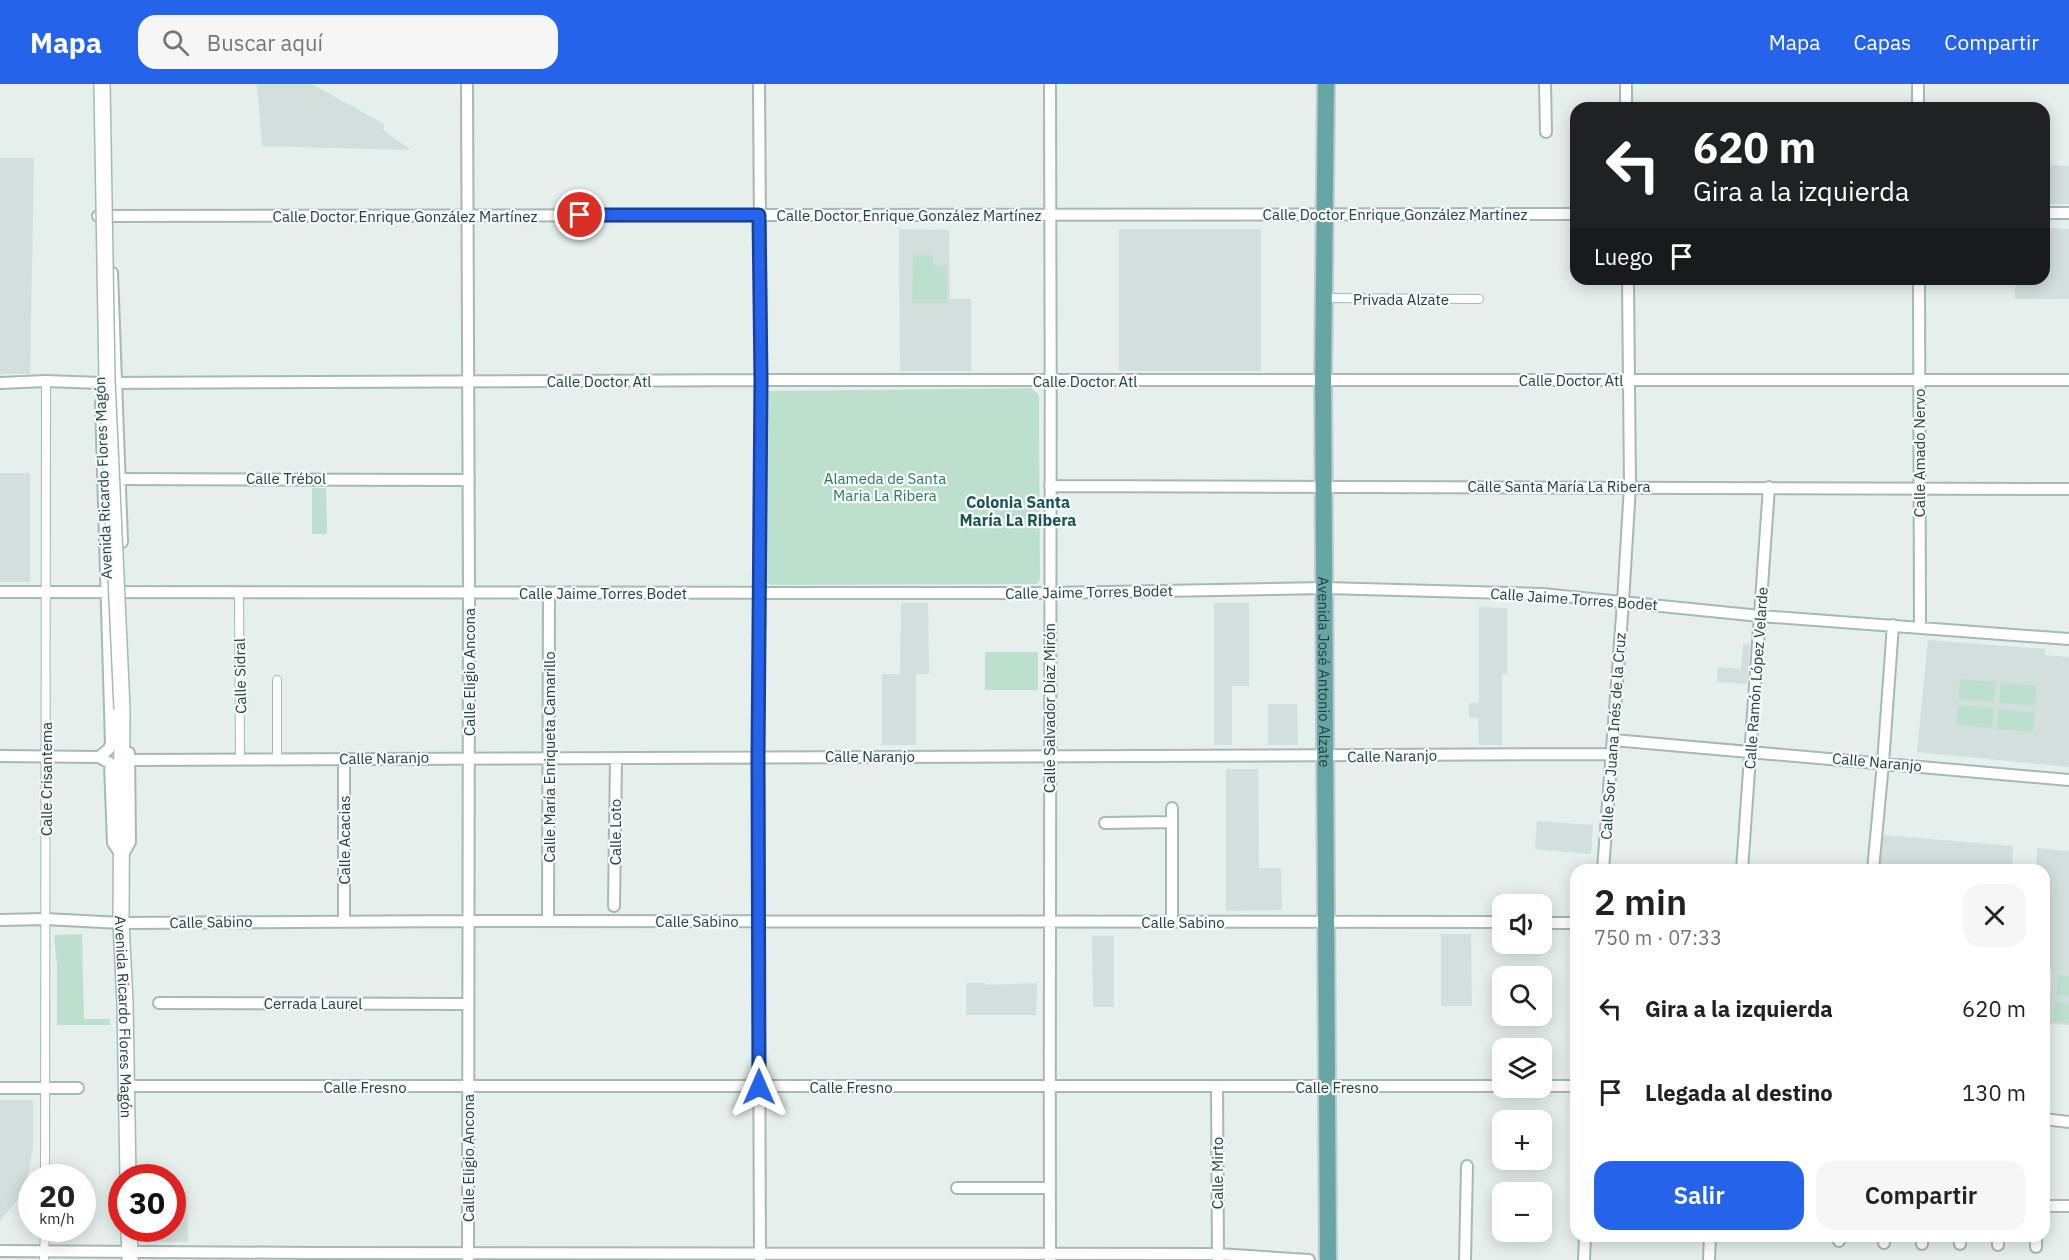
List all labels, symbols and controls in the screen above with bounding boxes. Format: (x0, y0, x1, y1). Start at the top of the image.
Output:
search box (138, 15, 558, 69)
text: Mapa (30, 24, 102, 61)
icon: search (159, 26, 192, 59)
text: Buscar aquí (207, 28, 323, 57)
text: Mapa (1769, 28, 1820, 56)
text: Capas (1853, 28, 1911, 56)
text: Compartir (1944, 28, 2039, 56)
text: 620 m (1693, 120, 1816, 175)
icon: left (1594, 126, 1672, 204)
text: Gira a la izquierda (1693, 173, 1909, 208)
pin (554, 189, 605, 240)
icon: arrive (563, 198, 596, 231)
street label: Calle Doctor Enrique González Martínez (1263, 205, 1527, 224)
street label: Calle Doctor Enrique González Martínez (777, 206, 1041, 225)
street label: Calle Doctor Enrique González Martínez (273, 207, 537, 226)
icon: arrive (1665, 240, 1698, 273)
text: Luego (1594, 242, 1653, 271)
street label: Privada Alzate (1353, 290, 1449, 309)
street label: Calle Doctor Atl (1519, 371, 1623, 390)
street label: Calle Doctor Atl (547, 372, 651, 391)
street label: Calle Doctor Atl (1033, 372, 1137, 391)
street label: Avenida Ricardo Flores Magón (90, 376, 116, 580)
street label: Calle Amado Nervo (1910, 389, 1929, 517)
street label: Calle Trébol (246, 469, 326, 488)
park label: Alameda de Santa Maria La Ribera (824, 469, 946, 505)
street label: Calle Santa María La Ribera (1467, 477, 1651, 496)
district label: Colonia Santa María La Ribera (960, 492, 1076, 530)
street label: Avenida José Antonio Alzate (1315, 577, 1335, 767)
street label: Calle Jaime Torres Bodet (1005, 581, 1173, 603)
street label: Calle Jaime Torres Bodet (519, 584, 687, 603)
street label: Calle Jaime Torres Bodet (1490, 584, 1658, 614)
street label: Calle Ramón López Velarde (1740, 586, 1772, 770)
street label: Calle Eligio Ancona (460, 608, 479, 736)
street label: Calle Salvador Díaz Mirón (1040, 623, 1059, 793)
street label: Calle Sor Juana Inés de la Cruz (1596, 632, 1630, 840)
street label: Calle Sidral (230, 638, 250, 714)
street label: Calle María Enriqueta Camarillo (540, 651, 559, 863)
street label: Calle Crisantema (37, 722, 56, 836)
street label: Calle Naranjo (1347, 746, 1437, 766)
street label: Calle Naranjo (825, 747, 915, 766)
street label: Calle Naranjo (339, 748, 429, 768)
street label: Calle Naranjo (1831, 749, 1923, 775)
street label: Calle Acacias (335, 796, 354, 884)
street label: Calle Loto (606, 799, 625, 865)
text: 2 min (1594, 878, 1687, 925)
button: close (1963, 884, 2026, 947)
map controls (1492, 894, 1552, 1242)
button: sound (1492, 894, 1552, 954)
street label: Calle Sabino (169, 912, 253, 932)
street label: Calle Sabino (655, 912, 739, 931)
street label: Calle Sabino (1141, 913, 1225, 932)
street label: Avenida Ricardo Flores Magón (111, 916, 136, 1118)
text: 750 m · 07:33 (1594, 924, 1722, 951)
button: search (1492, 966, 1552, 1026)
icon: left (1594, 992, 1627, 1025)
street label: Cerrada Laurel (264, 994, 362, 1013)
text: Gira a la izquierda (1645, 994, 1833, 1023)
text: 620 m (1962, 994, 2026, 1023)
button: layers (1492, 1038, 1552, 1098)
position arrow (727, 1055, 791, 1119)
icon: arrive (1594, 1076, 1627, 1109)
street label: Calle Fresno (323, 1078, 407, 1097)
street label: Calle Fresno (809, 1078, 893, 1097)
street label: Calle Fresno (1295, 1078, 1379, 1097)
text: Llegada al destino (1645, 1078, 1833, 1107)
text: 130 m (1962, 1078, 2026, 1107)
street label: Calle Eligio Ancona (459, 1094, 478, 1222)
button: + (1492, 1110, 1552, 1170)
street label: Calle Mirto (1208, 1137, 1227, 1209)
button: Salir (1594, 1161, 1804, 1230)
button: Compartir (1816, 1161, 2026, 1230)
speed limit sign: 30 (108, 1164, 186, 1242)
text: 20 (39, 1176, 75, 1215)
button: − (1492, 1182, 1552, 1242)
text: km/h (39, 1209, 75, 1228)

